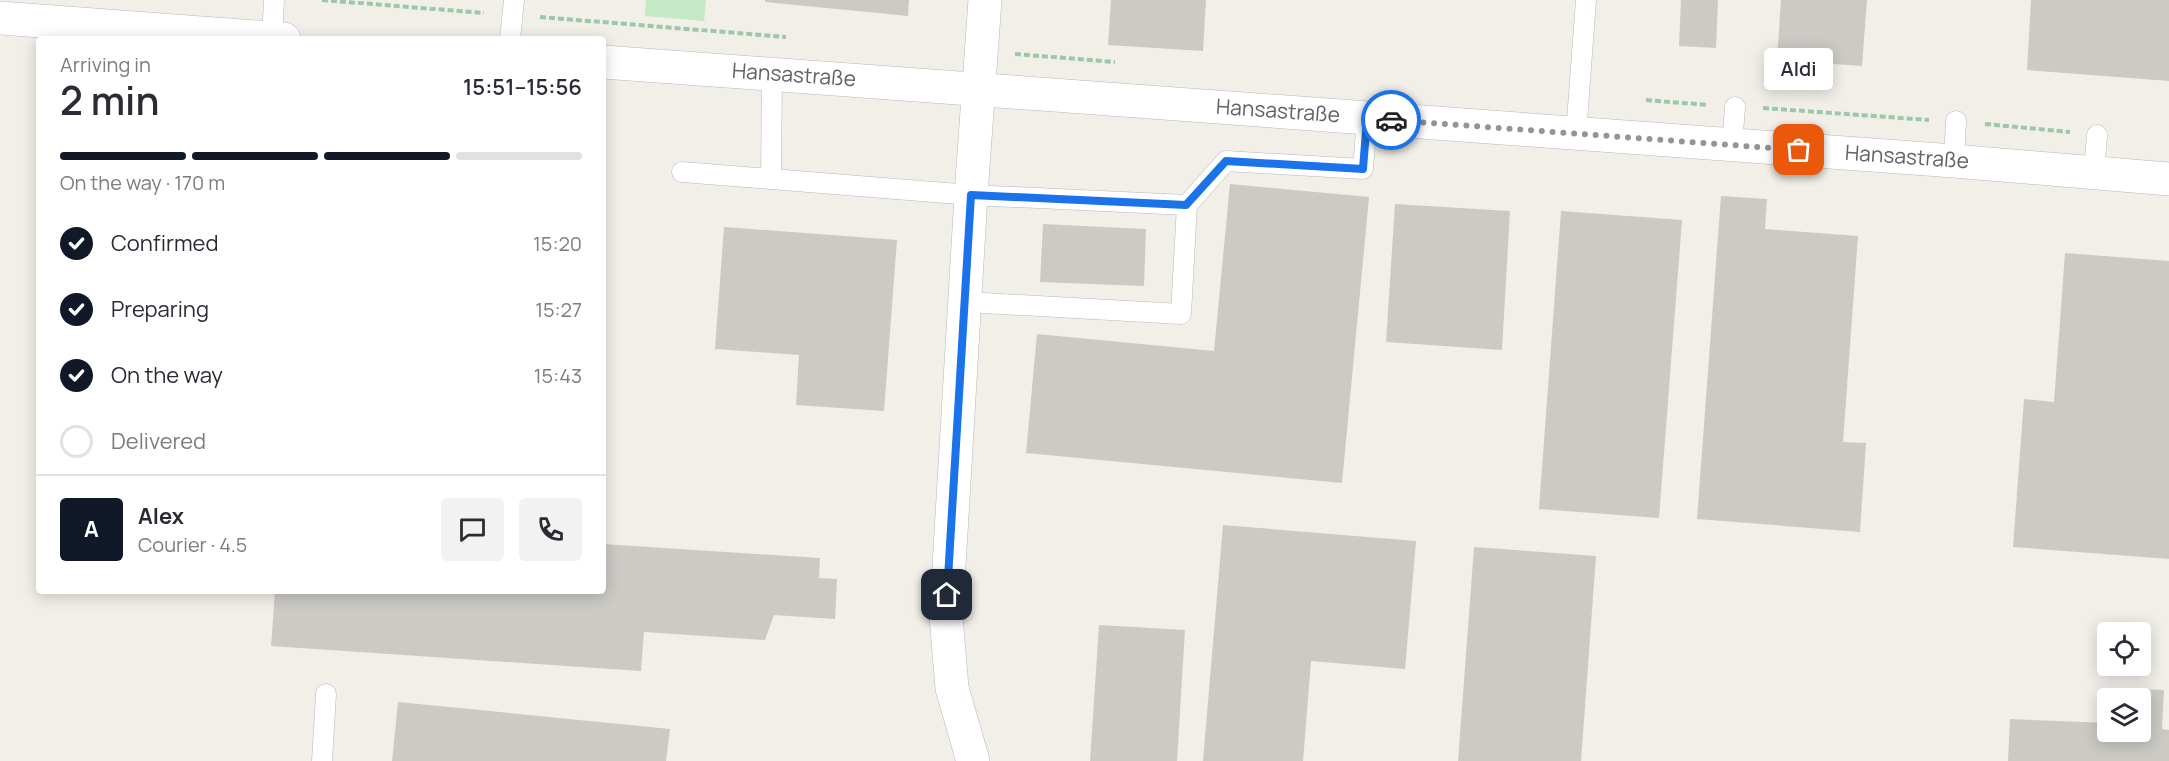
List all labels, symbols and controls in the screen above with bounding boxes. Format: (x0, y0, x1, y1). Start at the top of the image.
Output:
callout: Aldi (1764, 48, 1834, 90)
text: Arriving in (60, 51, 151, 78)
text: Aldi (1781, 55, 1816, 82)
street label: Hansastraße (731, 56, 857, 92)
text: 15:51–15:56 (463, 72, 582, 102)
text: 2 min (60, 73, 159, 127)
courier (1361, 90, 1421, 150)
street label: Hansastraße (1215, 92, 1341, 128)
icon: car (1375, 104, 1408, 137)
pin (1773, 124, 1824, 175)
icon: bag (1782, 133, 1815, 166)
street label: Hansastraße (1844, 138, 1970, 174)
text: On the way · 170 m (60, 169, 225, 196)
icon: check (60, 227, 93, 260)
text: Confirmed (111, 228, 219, 258)
text: 15:20 (533, 230, 582, 257)
icon: check (60, 293, 93, 326)
text: Preparing (111, 294, 209, 324)
text: 15:27 (535, 296, 582, 323)
icon: check (60, 359, 93, 392)
text: On the way (111, 360, 223, 390)
text: 15:43 (534, 362, 582, 389)
text: Delivered (111, 426, 206, 456)
button: chat (441, 498, 504, 561)
button: phone (519, 498, 582, 561)
text: Alex (138, 501, 184, 531)
text: A (84, 514, 99, 544)
text: Courier · 4.5 (138, 531, 247, 558)
pin (921, 569, 972, 620)
icon: home (930, 578, 963, 611)
map controls (2097, 622, 2151, 742)
button: locate (2097, 622, 2151, 676)
button: layers (2097, 688, 2151, 742)

